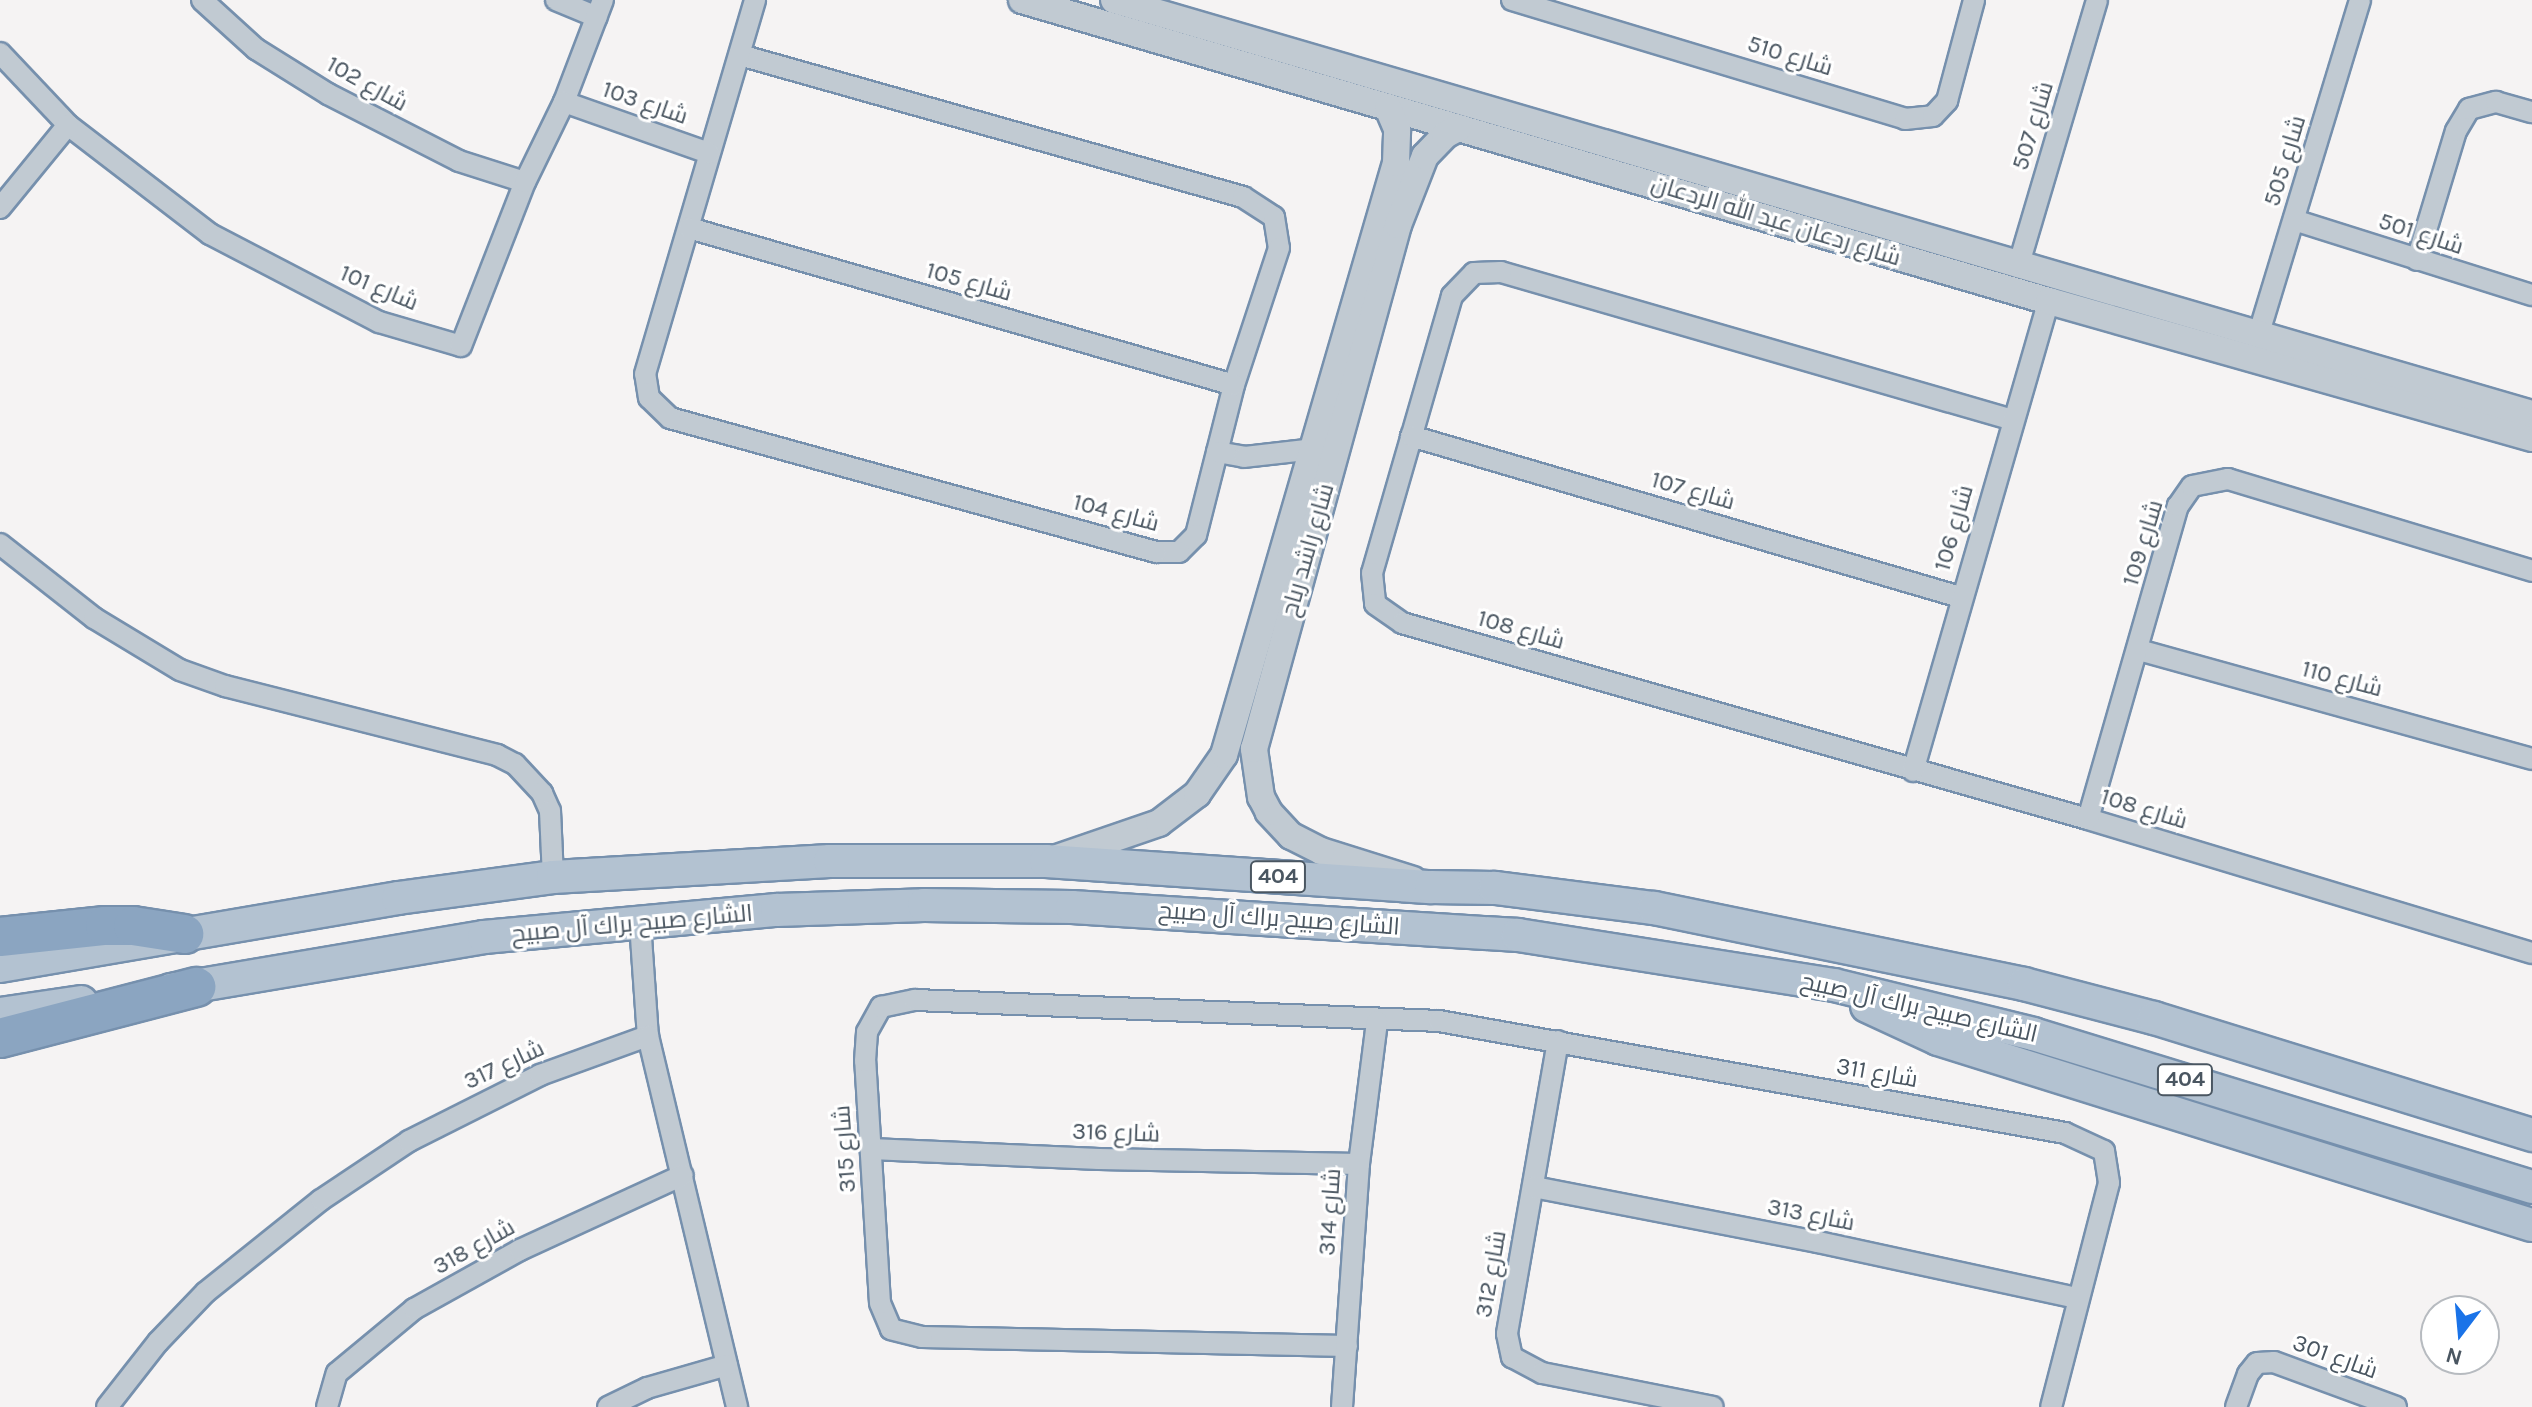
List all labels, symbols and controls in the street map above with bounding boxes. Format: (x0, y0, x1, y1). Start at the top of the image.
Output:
street label: شارع 510 (1744, 29, 1836, 83)
street label: شارع 102 (321, 50, 413, 118)
street label: شارع 103 (598, 75, 692, 131)
street label: شارع 507 (2006, 78, 2060, 174)
street label: شارع 505 (2258, 112, 2312, 210)
street label: شارع ردعان عبد الله الردعان (1648, 169, 1904, 273)
street label: شارع 501 (2375, 207, 2467, 261)
street label: شارع 105 (923, 256, 1015, 308)
street label: شارع 101 (335, 259, 423, 317)
street label: شارع 107 (1648, 465, 1738, 517)
street label: شارع راشد رباح (1275, 480, 1341, 620)
street label: شارع 106 (1928, 482, 1980, 574)
street label: شارع 104 (1070, 488, 1162, 538)
street label: شارع 109 (2116, 497, 2170, 589)
street label: شارع 108 (1474, 604, 1568, 656)
street label: شارع 110 (2299, 654, 2385, 704)
street label: شارع 108 (2097, 782, 2191, 836)
road number: 404 (1248, 859, 1308, 895)
street label: الشارع صبيح براك آل صبيح (1157, 896, 1401, 942)
street label: الشارع صبيح براك آل صبيح (510, 899, 754, 949)
street label: الشارع صبيح براك آل صبيح (1798, 967, 2040, 1049)
street label: شارع 317 (459, 1034, 549, 1096)
street label: شارع 311 (1834, 1052, 1920, 1094)
road number: 404 (2155, 1062, 2215, 1098)
street label: شارع 315 (828, 1104, 862, 1194)
street label: شارع 316 (1072, 1117, 1160, 1149)
street label: شارع 314 (1313, 1167, 1347, 1257)
street label: شارع 313 (1765, 1192, 1857, 1238)
street label: شارع 318 (428, 1213, 520, 1281)
street label: شارع 312 (1469, 1228, 1513, 1320)
north arrow (2420, 1295, 2500, 1375)
street label: شارع 301 (2288, 1328, 2382, 1386)
text: N (2443, 1341, 2465, 1371)

